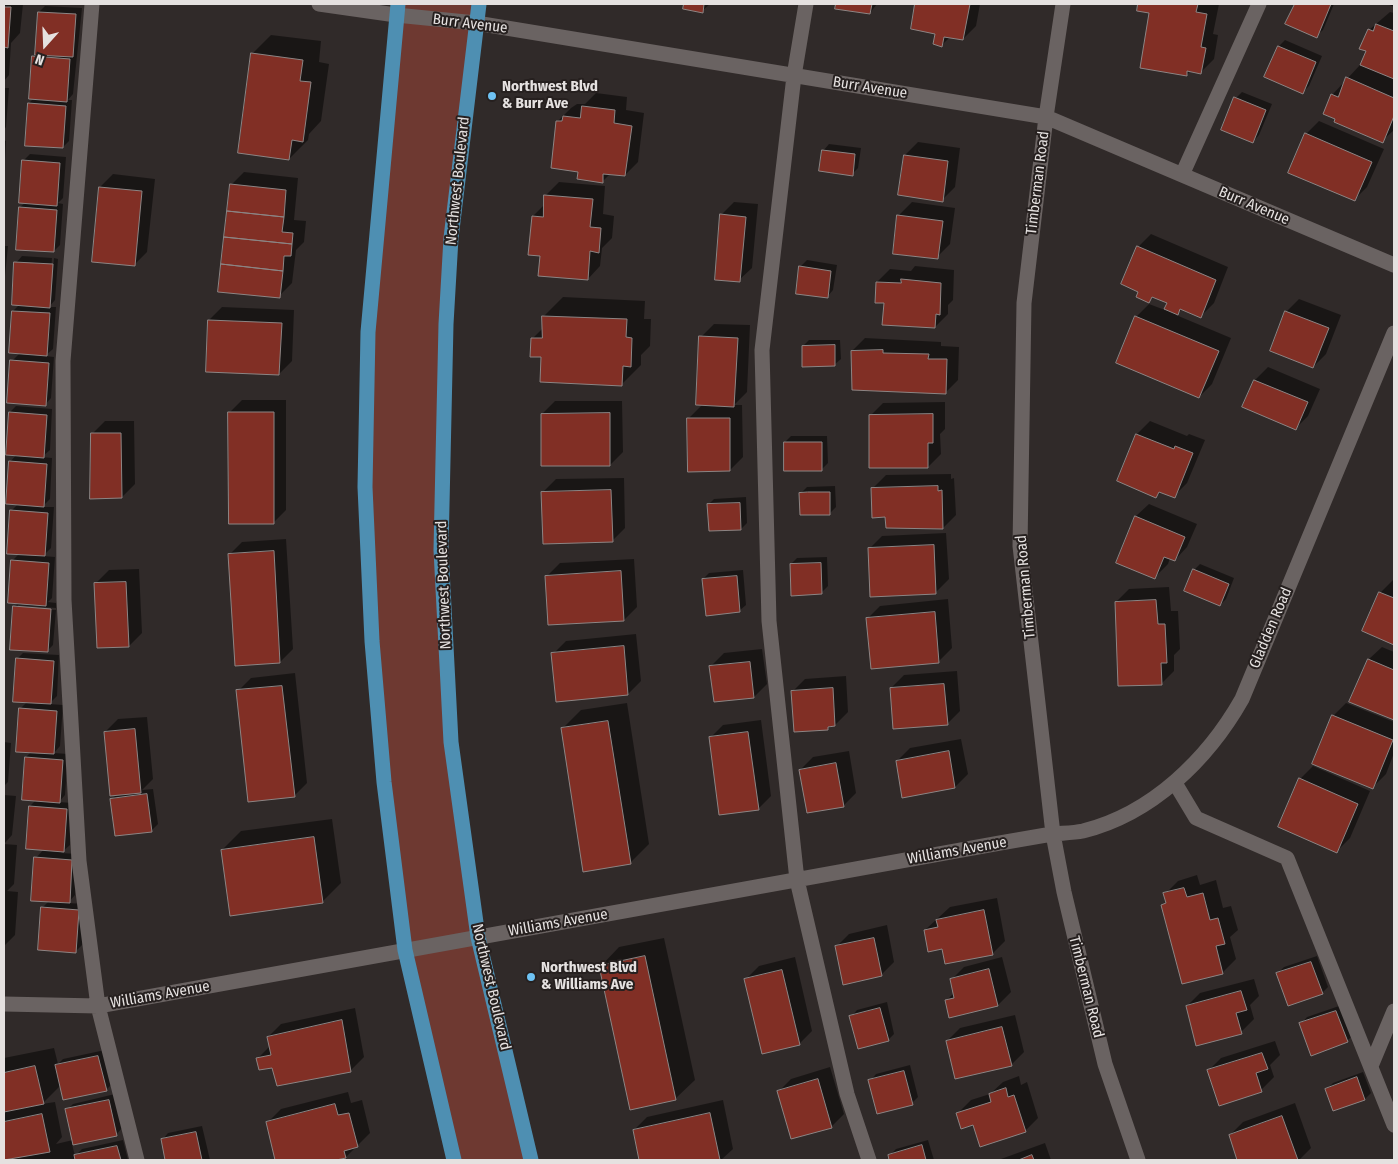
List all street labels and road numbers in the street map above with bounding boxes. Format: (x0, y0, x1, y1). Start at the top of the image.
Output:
street label: Burr Avenue (432, 10, 508, 38)
street label: Burr Avenue (831, 73, 909, 103)
street label: Northwest Boulevard (442, 116, 474, 246)
street label: Timberman Road (1023, 130, 1053, 236)
street label: Burr Avenue (1216, 183, 1292, 229)
street label: Northwest Boulevard (433, 520, 455, 650)
street label: Timberman Road (1012, 534, 1040, 640)
street label: Gladden Road (1246, 585, 1296, 671)
street label: Williams Avenue (906, 833, 1008, 869)
street label: Williams Avenue (507, 905, 609, 941)
street label: Northwest Boulevard (468, 922, 514, 1052)
street label: Timberman Road (1065, 934, 1107, 1040)
street label: Williams Avenue (109, 977, 211, 1013)

